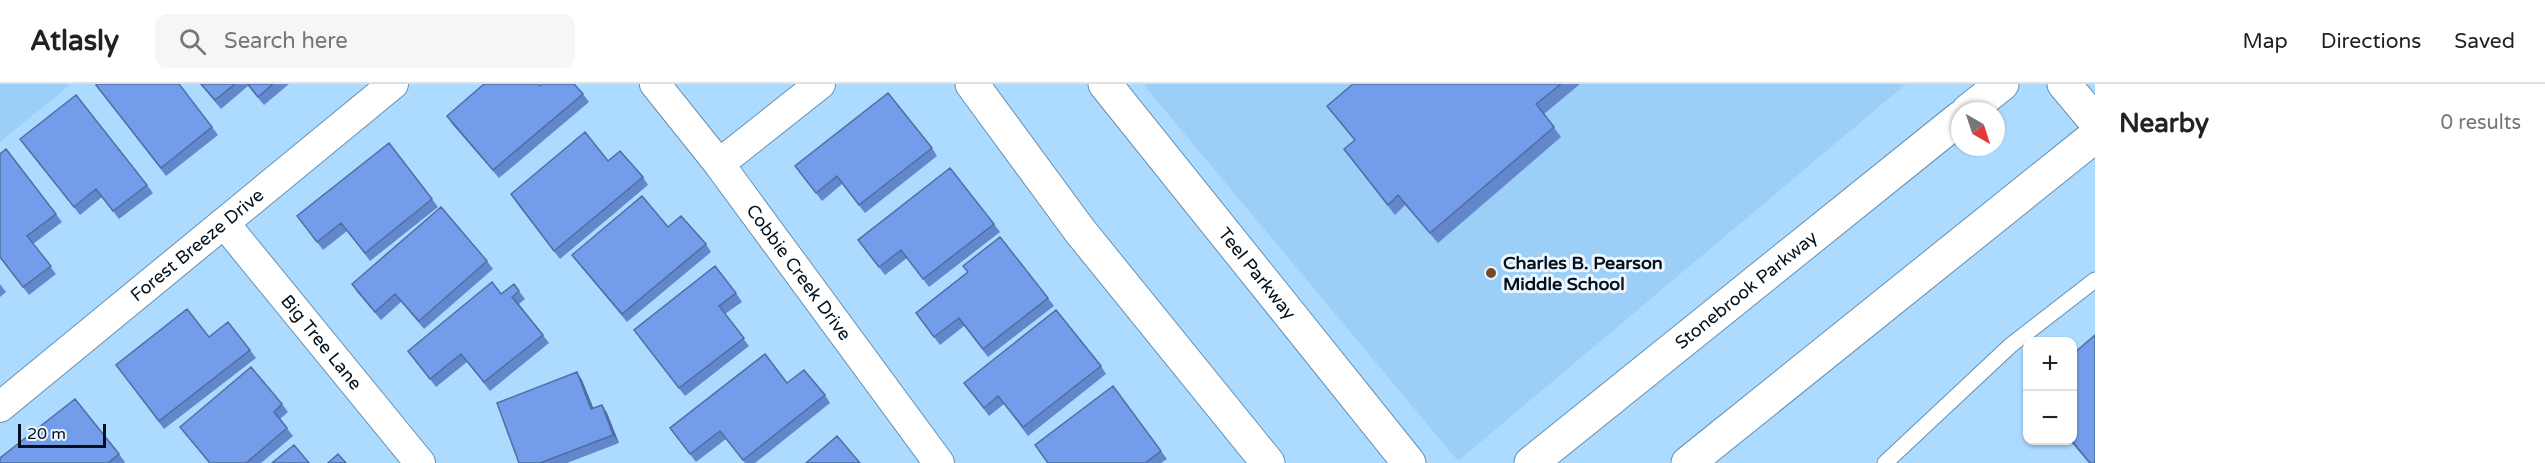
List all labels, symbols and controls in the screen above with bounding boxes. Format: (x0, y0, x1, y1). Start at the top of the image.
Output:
search box (155, 14, 575, 68)
text: Atlasly (30, 24, 119, 58)
icon: search (176, 25, 209, 58)
text: Search here (224, 28, 348, 54)
text: Map (2242, 29, 2288, 54)
text: Directions (2321, 29, 2421, 54)
text: Saved (2454, 29, 2515, 54)
north arrow (1951, 102, 2005, 156)
text: Nearby (2119, 108, 2209, 139)
text: 0 results (2441, 111, 2521, 135)
street label: Forest Breeze Drive (126, 184, 268, 306)
street label: Cobbie Creek Drive (741, 200, 856, 345)
street label: Teel Parkway (1214, 223, 1301, 324)
street label: Stonebrook Parkway (1671, 226, 1822, 354)
place label: Charles B. Pearson Middle School (1503, 252, 1663, 295)
marker: Charles B. Pearson Middle School (1484, 266, 1498, 280)
street label: Big Tree Lane (276, 290, 367, 394)
map controls (2023, 337, 2077, 445)
button: + (2023, 337, 2077, 391)
button: − (2023, 391, 2077, 445)
scale bar (18, 421, 106, 448)
text: 20 m (27, 424, 66, 444)

